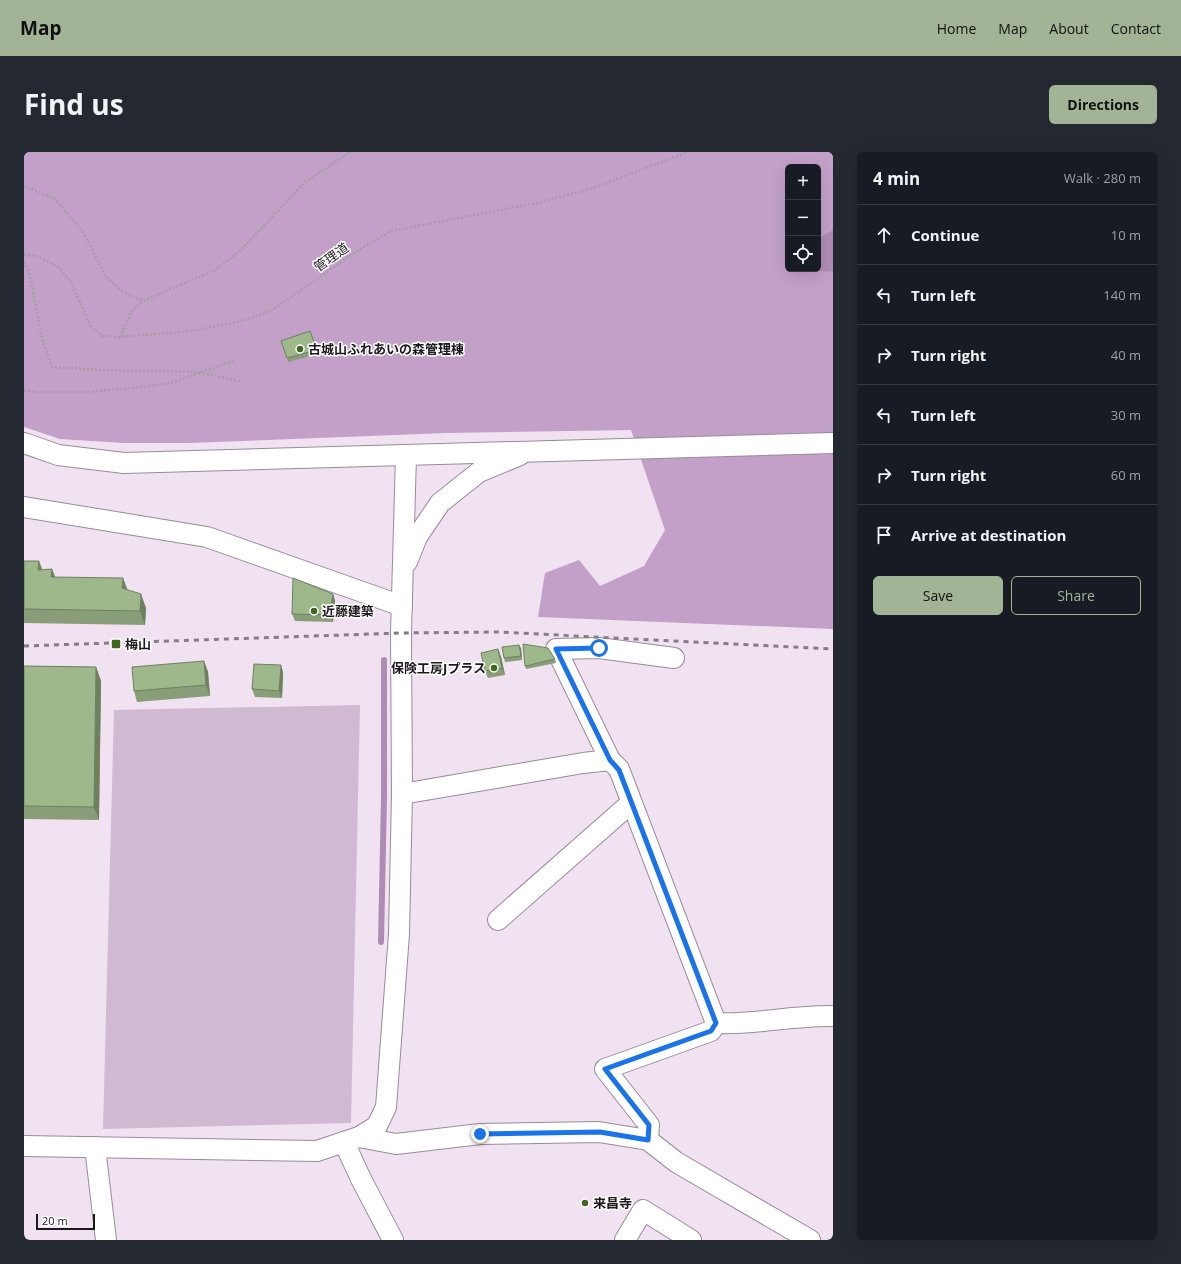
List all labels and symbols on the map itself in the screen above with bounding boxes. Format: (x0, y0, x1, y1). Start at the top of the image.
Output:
street label: 管理道 (310, 238, 352, 276)
place label: 古城山ふれあいの森管理棟 (308, 340, 464, 358)
marker: 古城山ふれあいの森管理棟 (295, 344, 305, 354)
place label: 近藤建築 (322, 602, 374, 620)
marker: 近藤建築 (309, 606, 319, 616)
place label: 梅山 (125, 635, 151, 653)
marker: 梅山 (110, 638, 122, 650)
route start (590, 639, 608, 657)
place label: 保険工房Jプラス (391, 659, 486, 677)
marker: 保険工房Jプラス (489, 663, 499, 673)
route end (471, 1125, 489, 1143)
place label: 来昌寺 (593, 1194, 632, 1212)
marker: 来昌寺 (580, 1198, 590, 1208)
scale bar (36, 1212, 95, 1231)

